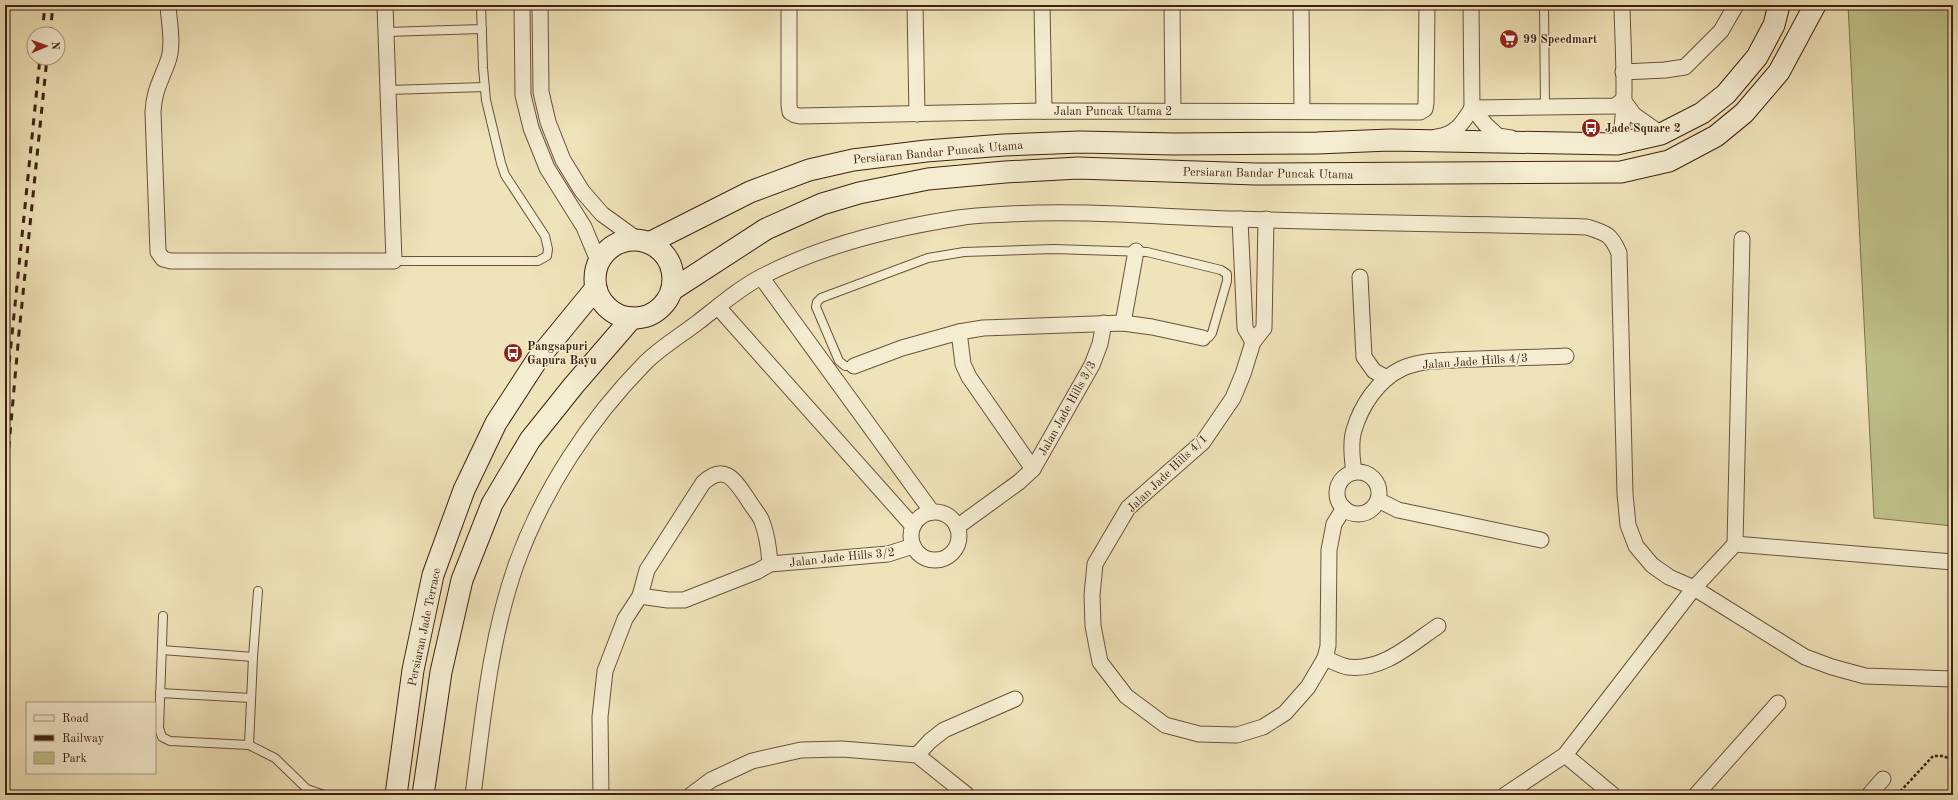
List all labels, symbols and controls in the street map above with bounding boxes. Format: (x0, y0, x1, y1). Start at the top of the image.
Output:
north arrow (26, 26, 66, 66)
supermarket icon: 99 Speedmart (1498, 28, 1520, 50)
place label: 99 Speedmart (1523, 34, 1598, 46)
text: N (49, 41, 60, 51)
street label: Jalan Puncak Utama 2 (1054, 106, 1172, 118)
bus stop icon: Jade Square 2 (1580, 117, 1602, 139)
place label: Jade Square 2 (1605, 123, 1681, 135)
street label: Persiaran Bandar Puncak Utama (852, 140, 1024, 166)
street label: Persiaran Bandar Puncak Utama (1182, 167, 1354, 181)
place label: Pangsapuri Gapura Bayu (527, 341, 597, 367)
bus stop icon: Pangsapuri Gapura Bayu (502, 342, 524, 364)
street label: Jalan Jade Hills 4/3 (1422, 352, 1528, 372)
street label: Jalan Jade Hills 3/3 (1037, 359, 1099, 458)
street label: Jalan Jade Hills 4/1 (1125, 433, 1210, 515)
street label: Jalan Jade Hills 3/2 (789, 546, 895, 570)
street label: Persiaran Jade Terrace (407, 567, 443, 687)
legend (26, 702, 156, 774)
text: Road (62, 713, 89, 725)
text: Railway (62, 733, 105, 745)
text: Park (62, 753, 87, 765)

